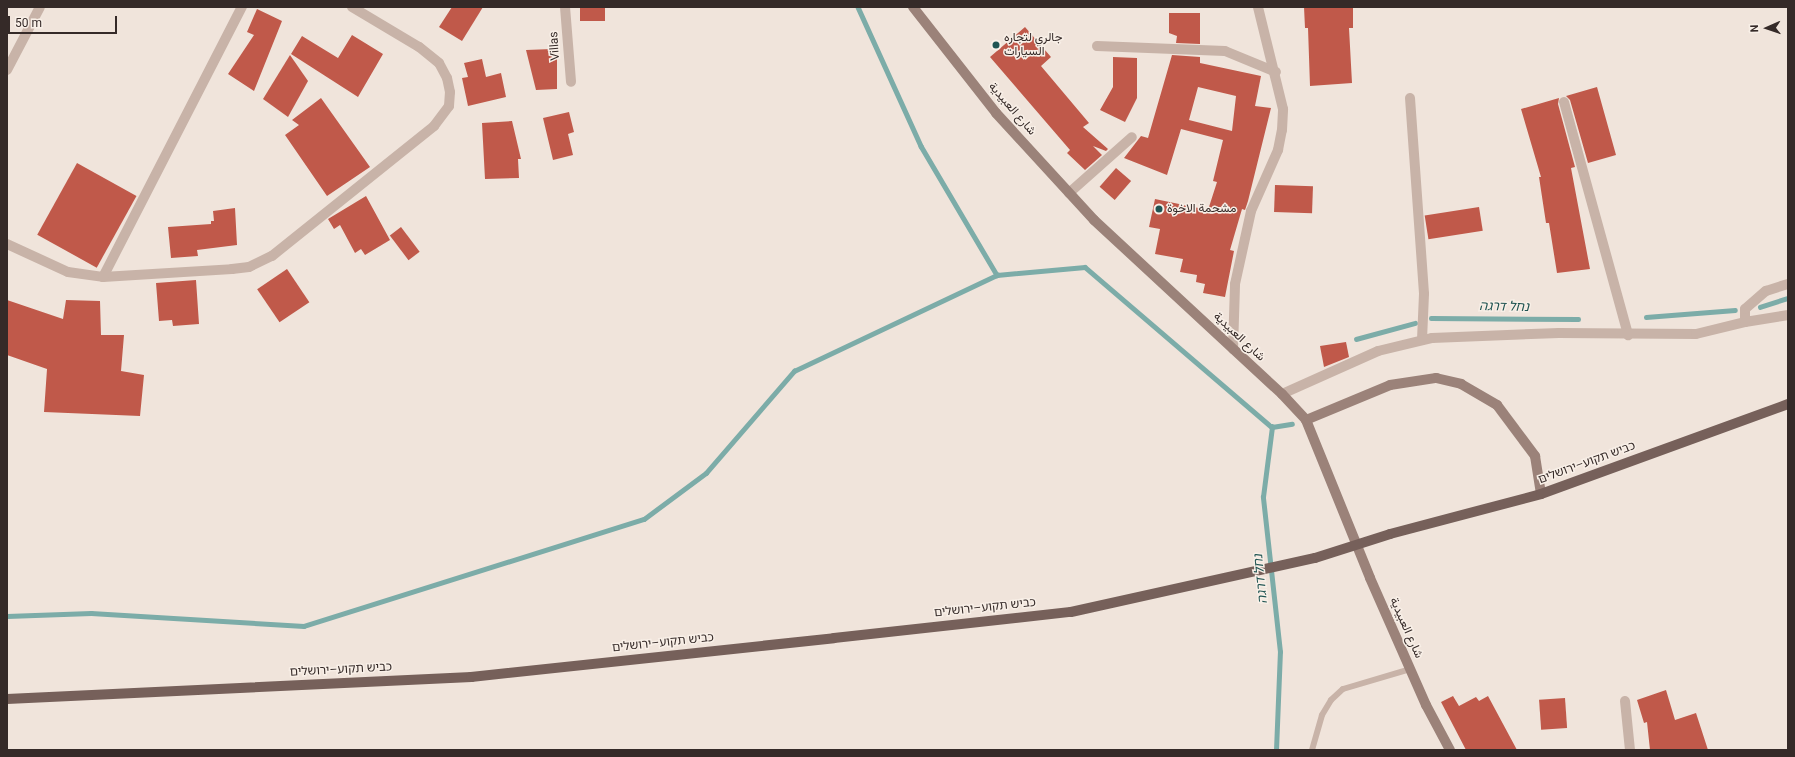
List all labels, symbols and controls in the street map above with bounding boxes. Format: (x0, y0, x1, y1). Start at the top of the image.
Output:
scale bar (10, 8, 119, 34)
north arrow (1747, 8, 1787, 48)
text: 50 m (15, 16, 42, 30)
text: N (1748, 24, 1761, 33)
street label: Villas (547, 31, 563, 61)
place label: جالري لتجاره السيارات (1004, 31, 1063, 59)
marker: جالري لتجاره السيارات (991, 40, 1001, 50)
street label: شارع العبيدية (985, 80, 1039, 138)
place label: مشحمة الاخوة (1167, 202, 1236, 216)
marker: مشحمة الاخوة (1154, 204, 1164, 214)
water label: נחל דרגה (1479, 299, 1529, 315)
street label: شارع العبيدية (1210, 310, 1268, 364)
street label: כביש תקוע–ירושלים (1536, 439, 1638, 487)
water label: נחל דרגה (1251, 553, 1271, 605)
street label: כביש תקוע–ירושלים (933, 595, 1037, 621)
street label: شارع العبيدية (1386, 595, 1426, 661)
street label: כביש תקוע–ירושלים (611, 630, 715, 656)
street label: כביש תקוע–ירושלים (290, 660, 392, 680)

